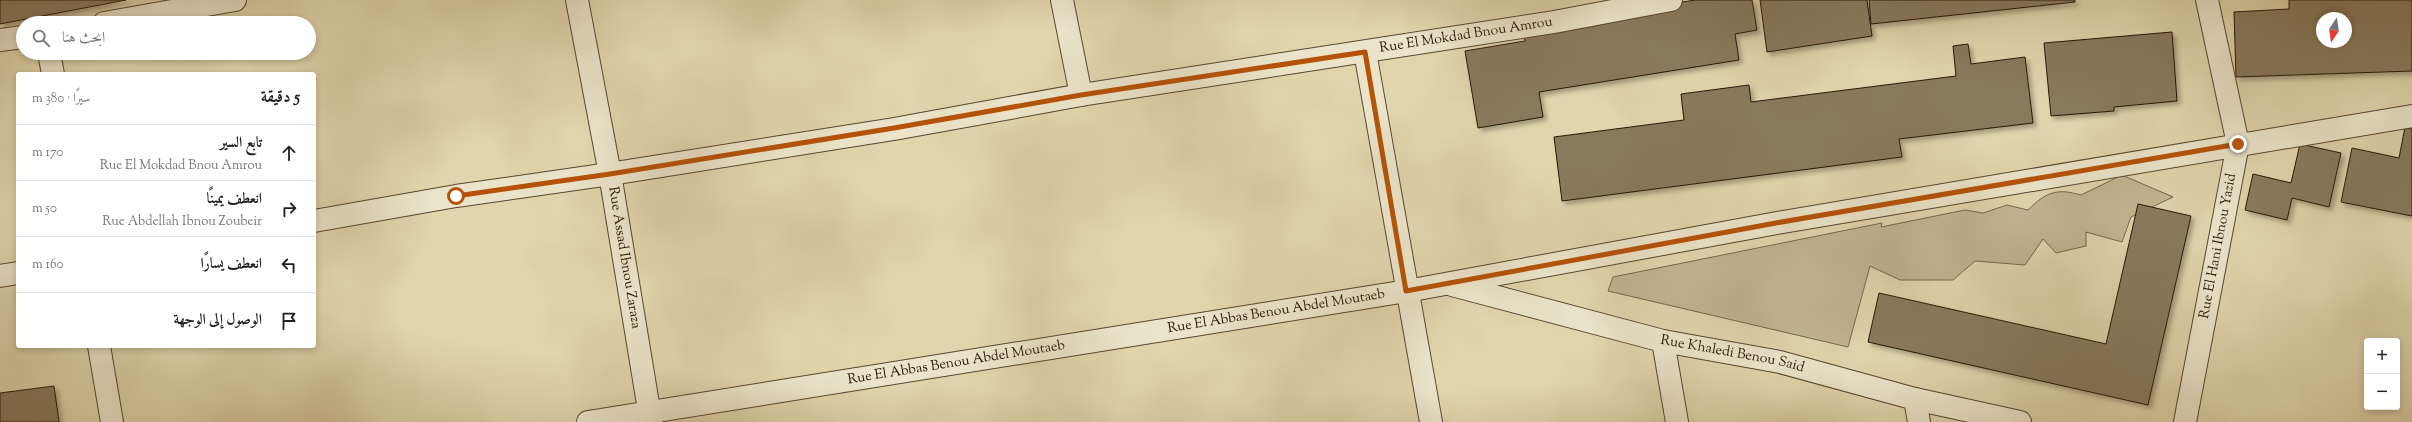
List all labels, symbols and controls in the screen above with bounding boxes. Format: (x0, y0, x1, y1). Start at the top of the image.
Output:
street label: Rue El Mokdad Bnou Amrou (1378, 12, 1554, 59)
north arrow (2316, 12, 2352, 48)
search box (16, 16, 316, 60)
icon: search (30, 27, 52, 49)
text: ابحث هنا (62, 28, 105, 49)
text: 5 دقيقة (261, 86, 300, 110)
text: سيرًا · 380 m (32, 90, 90, 108)
text: تابع السير (220, 133, 262, 154)
route end (2229, 135, 2247, 153)
icon: ahead (278, 142, 300, 164)
text: 170 m (32, 144, 63, 162)
text: Rue El Mokdad Bnou Amrou (100, 157, 262, 175)
street label: Rue El Hani Ibnou Yazid (2195, 172, 2242, 320)
street label: Rue Assad Ibnou Zaraza (602, 185, 646, 331)
route start (447, 187, 465, 205)
text: انعطف يمينًا (207, 189, 262, 210)
icon: right (278, 198, 300, 220)
text: 50 m (32, 200, 57, 218)
text: Rue Abdellah Ibnou Zoubeir (102, 213, 262, 231)
text: انعطف يسارًا (201, 254, 262, 275)
icon: left (278, 254, 300, 276)
text: 160 m (32, 256, 63, 274)
street label: Rue El Abbas Benou Abdel Moutaeb (1166, 285, 1387, 339)
text: الوصول إلى الوجهة (173, 310, 262, 331)
icon: arrive (278, 310, 300, 332)
street label: Rue Khaledi Benou Said (1659, 331, 1807, 378)
street label: Rue El Abbas Benou Abdel Moutaeb (846, 336, 1067, 390)
map controls (2364, 338, 2400, 410)
button: + (2364, 338, 2400, 374)
button: − (2364, 374, 2400, 410)

